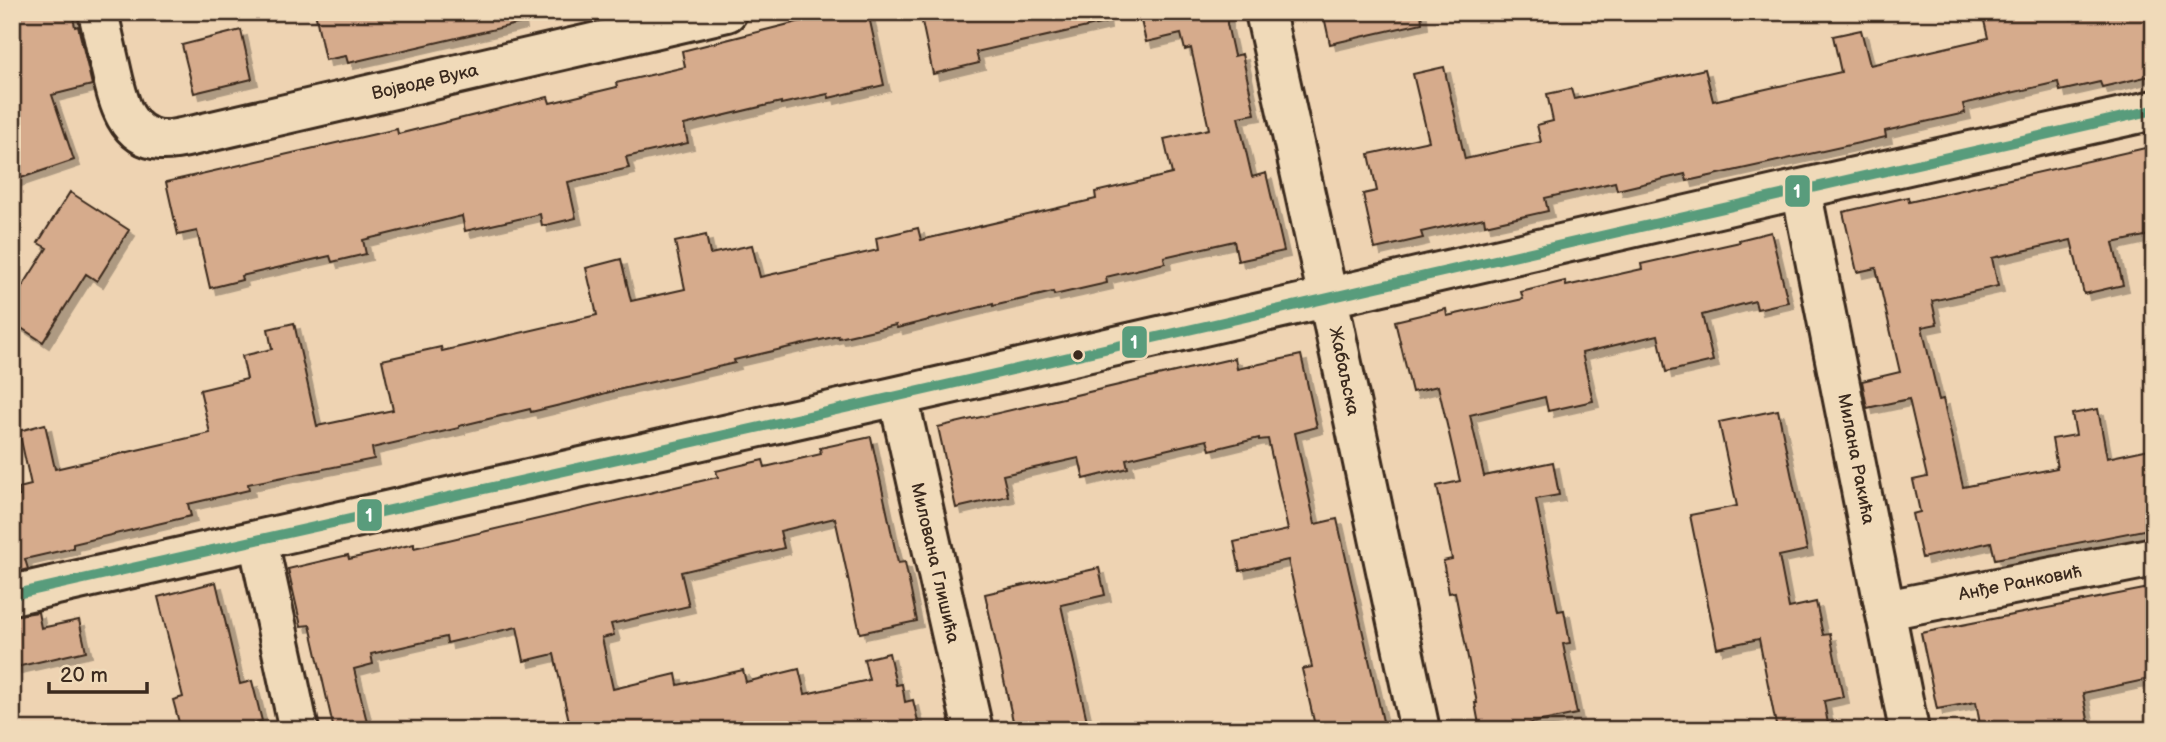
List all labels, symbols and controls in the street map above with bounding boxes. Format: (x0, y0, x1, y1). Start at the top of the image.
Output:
street label: Војводе Вука (370, 59, 481, 104)
line badge: 1 (1784, 174, 1811, 208)
text: 1 (1793, 181, 1801, 204)
line badge: 1 (1121, 325, 1148, 359)
street label: Жабаљска (1324, 325, 1364, 418)
text: 1 (1130, 332, 1138, 355)
unlabelled marker (1071, 348, 1085, 362)
street label: Милана Ракића (1833, 392, 1879, 527)
street label: Милована Глишића (906, 481, 964, 646)
line badge: 1 (356, 498, 383, 532)
text: 1 (365, 505, 373, 528)
street label: Анђе Ранковић (1956, 561, 2083, 605)
scale bar (49, 651, 147, 695)
text: 20 m (60, 663, 108, 688)

